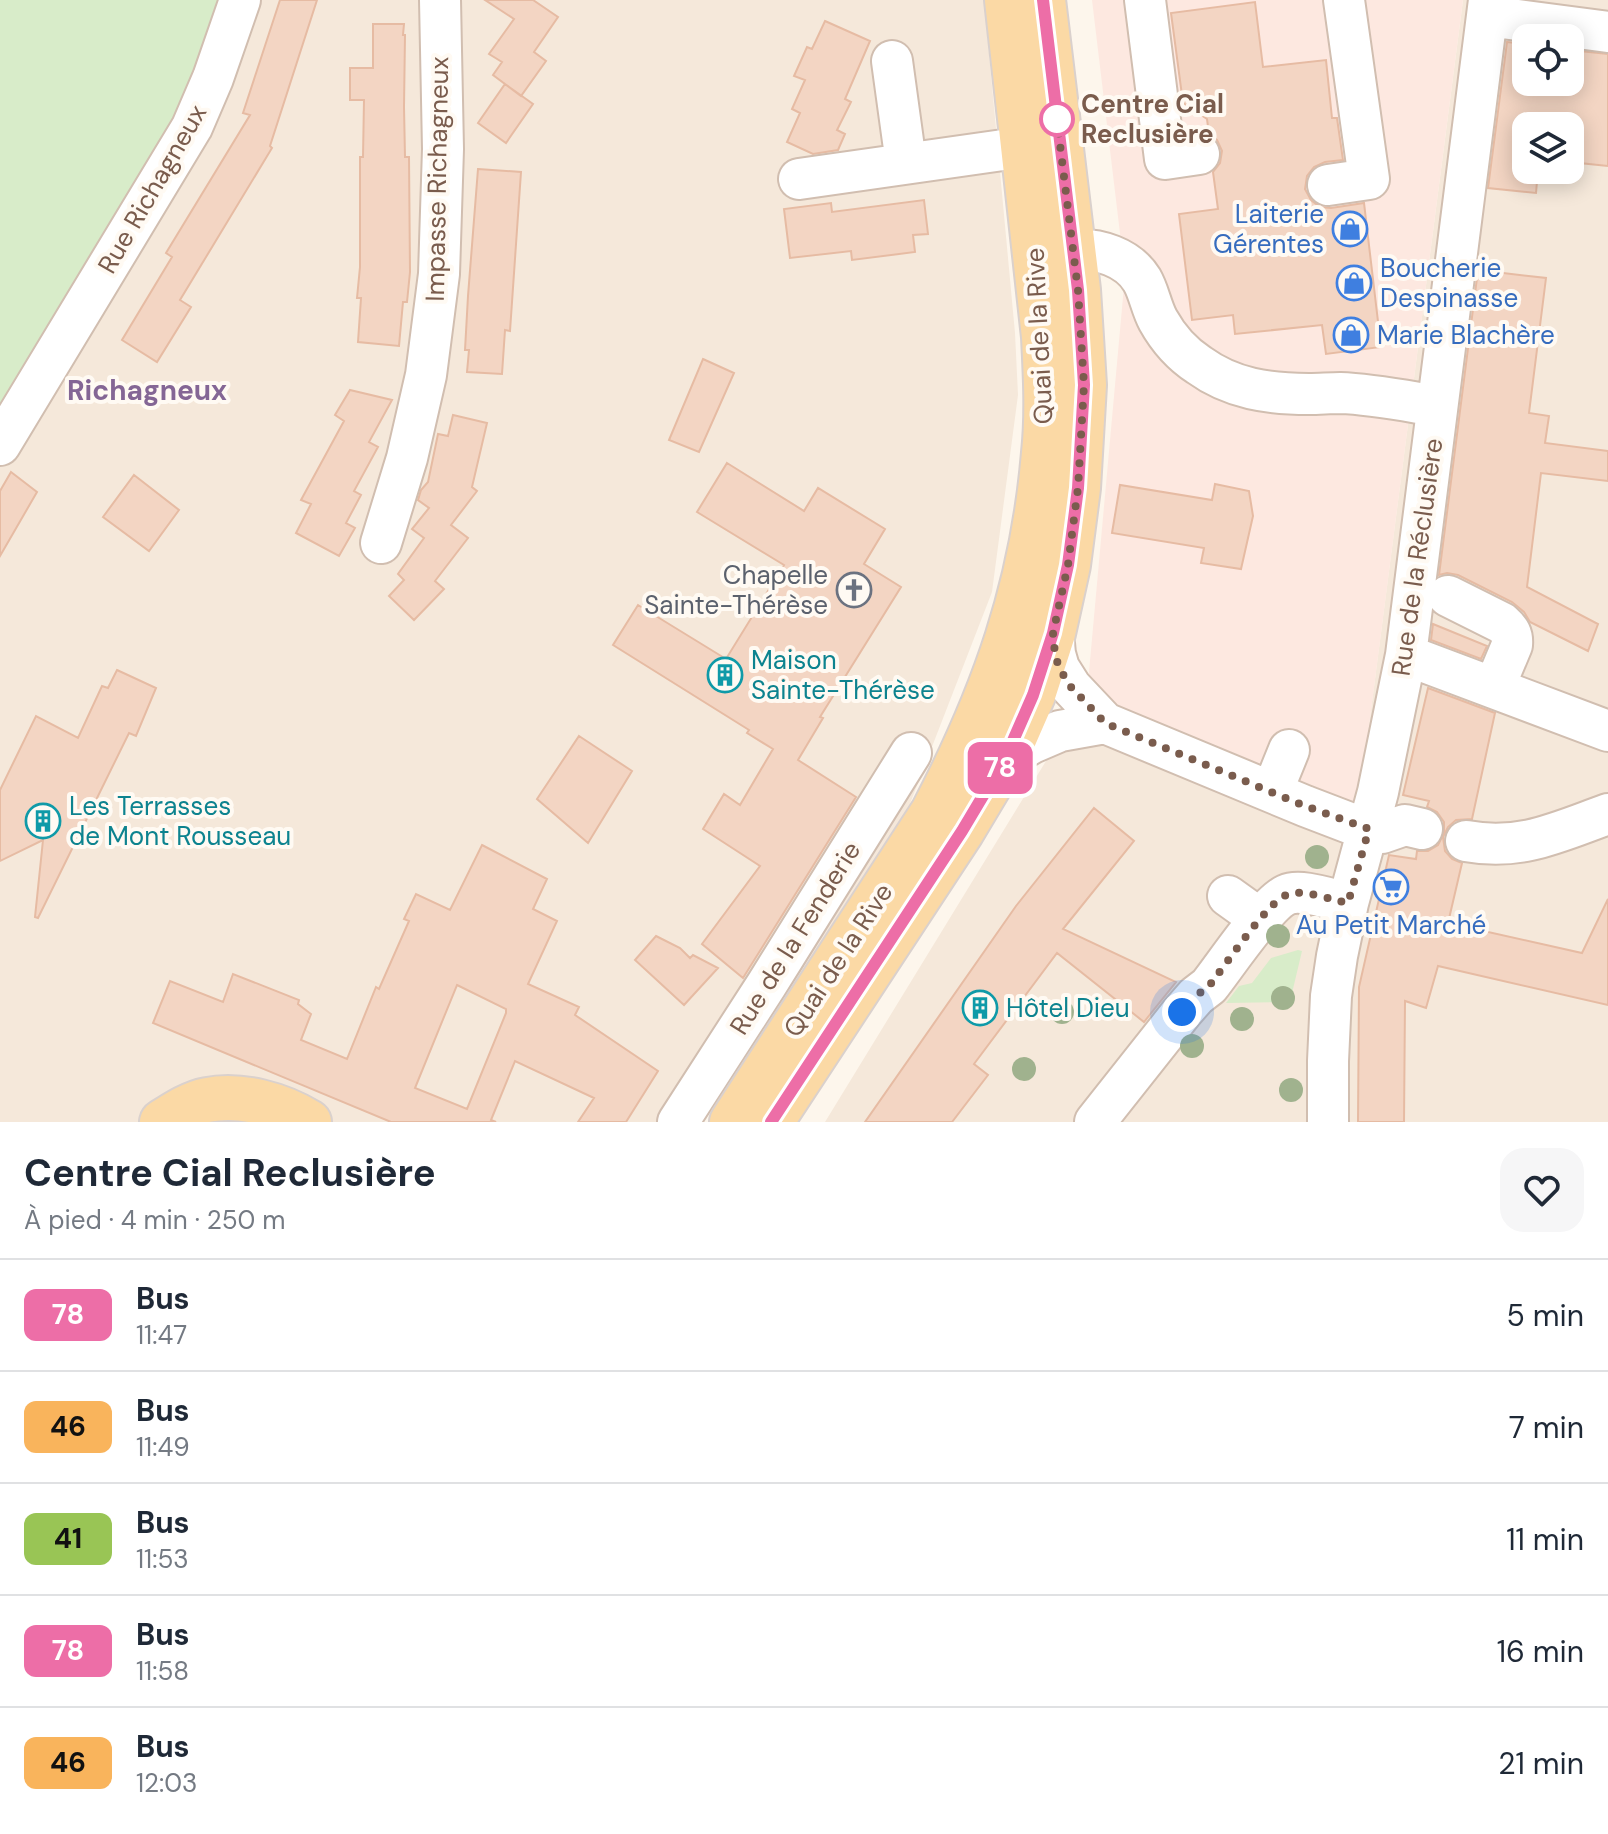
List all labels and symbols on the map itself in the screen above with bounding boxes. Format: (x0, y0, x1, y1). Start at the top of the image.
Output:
street label: Impasse Richagneux (418, 56, 456, 302)
place label: Centre Cial Reclusière (1081, 87, 1224, 151)
street label: Rue Richagneux (90, 98, 214, 280)
marker: Centre Cial Reclusière (1040, 102, 1074, 136)
place label: Laiterie Gérentes (1213, 197, 1324, 261)
shop icon: Laiterie Gérentes (1331, 210, 1369, 248)
street label: Quai de la Rive (1017, 247, 1061, 425)
place label: Boucherie Despinasse (1380, 251, 1518, 315)
shop icon: Boucherie Despinasse (1335, 264, 1373, 302)
shop icon: Marie Blachère (1332, 316, 1370, 354)
place label: Marie Blachère (1377, 318, 1555, 352)
district label: Richagneux (67, 372, 227, 409)
street label: Rue de la Réclusière (1383, 436, 1451, 678)
place label: Chapelle Sainte-Thérèse (644, 558, 828, 622)
church icon: Chapelle Sainte-Thérèse (835, 571, 873, 609)
place label: Maison Sainte-Thérèse (751, 643, 935, 707)
building icon: Maison Sainte-Thérèse (706, 656, 744, 694)
line badge: 78 (964, 742, 1036, 794)
place label: Les Terrasses de Mont Rousseau (69, 789, 291, 853)
building icon: Les Terrasses de Mont Rousseau (24, 802, 62, 840)
street label: Rue de la Fenderie (722, 835, 868, 1041)
supermarket icon: Au Petit Marché (1372, 868, 1410, 906)
street label: Quai de la Rive (776, 877, 900, 1043)
place label: Au Petit Marché (1296, 908, 1486, 942)
building icon: Hôtel Dieu (961, 989, 999, 1027)
place label: Hôtel Dieu (1006, 991, 1130, 1025)
your location (1162, 992, 1202, 1032)

